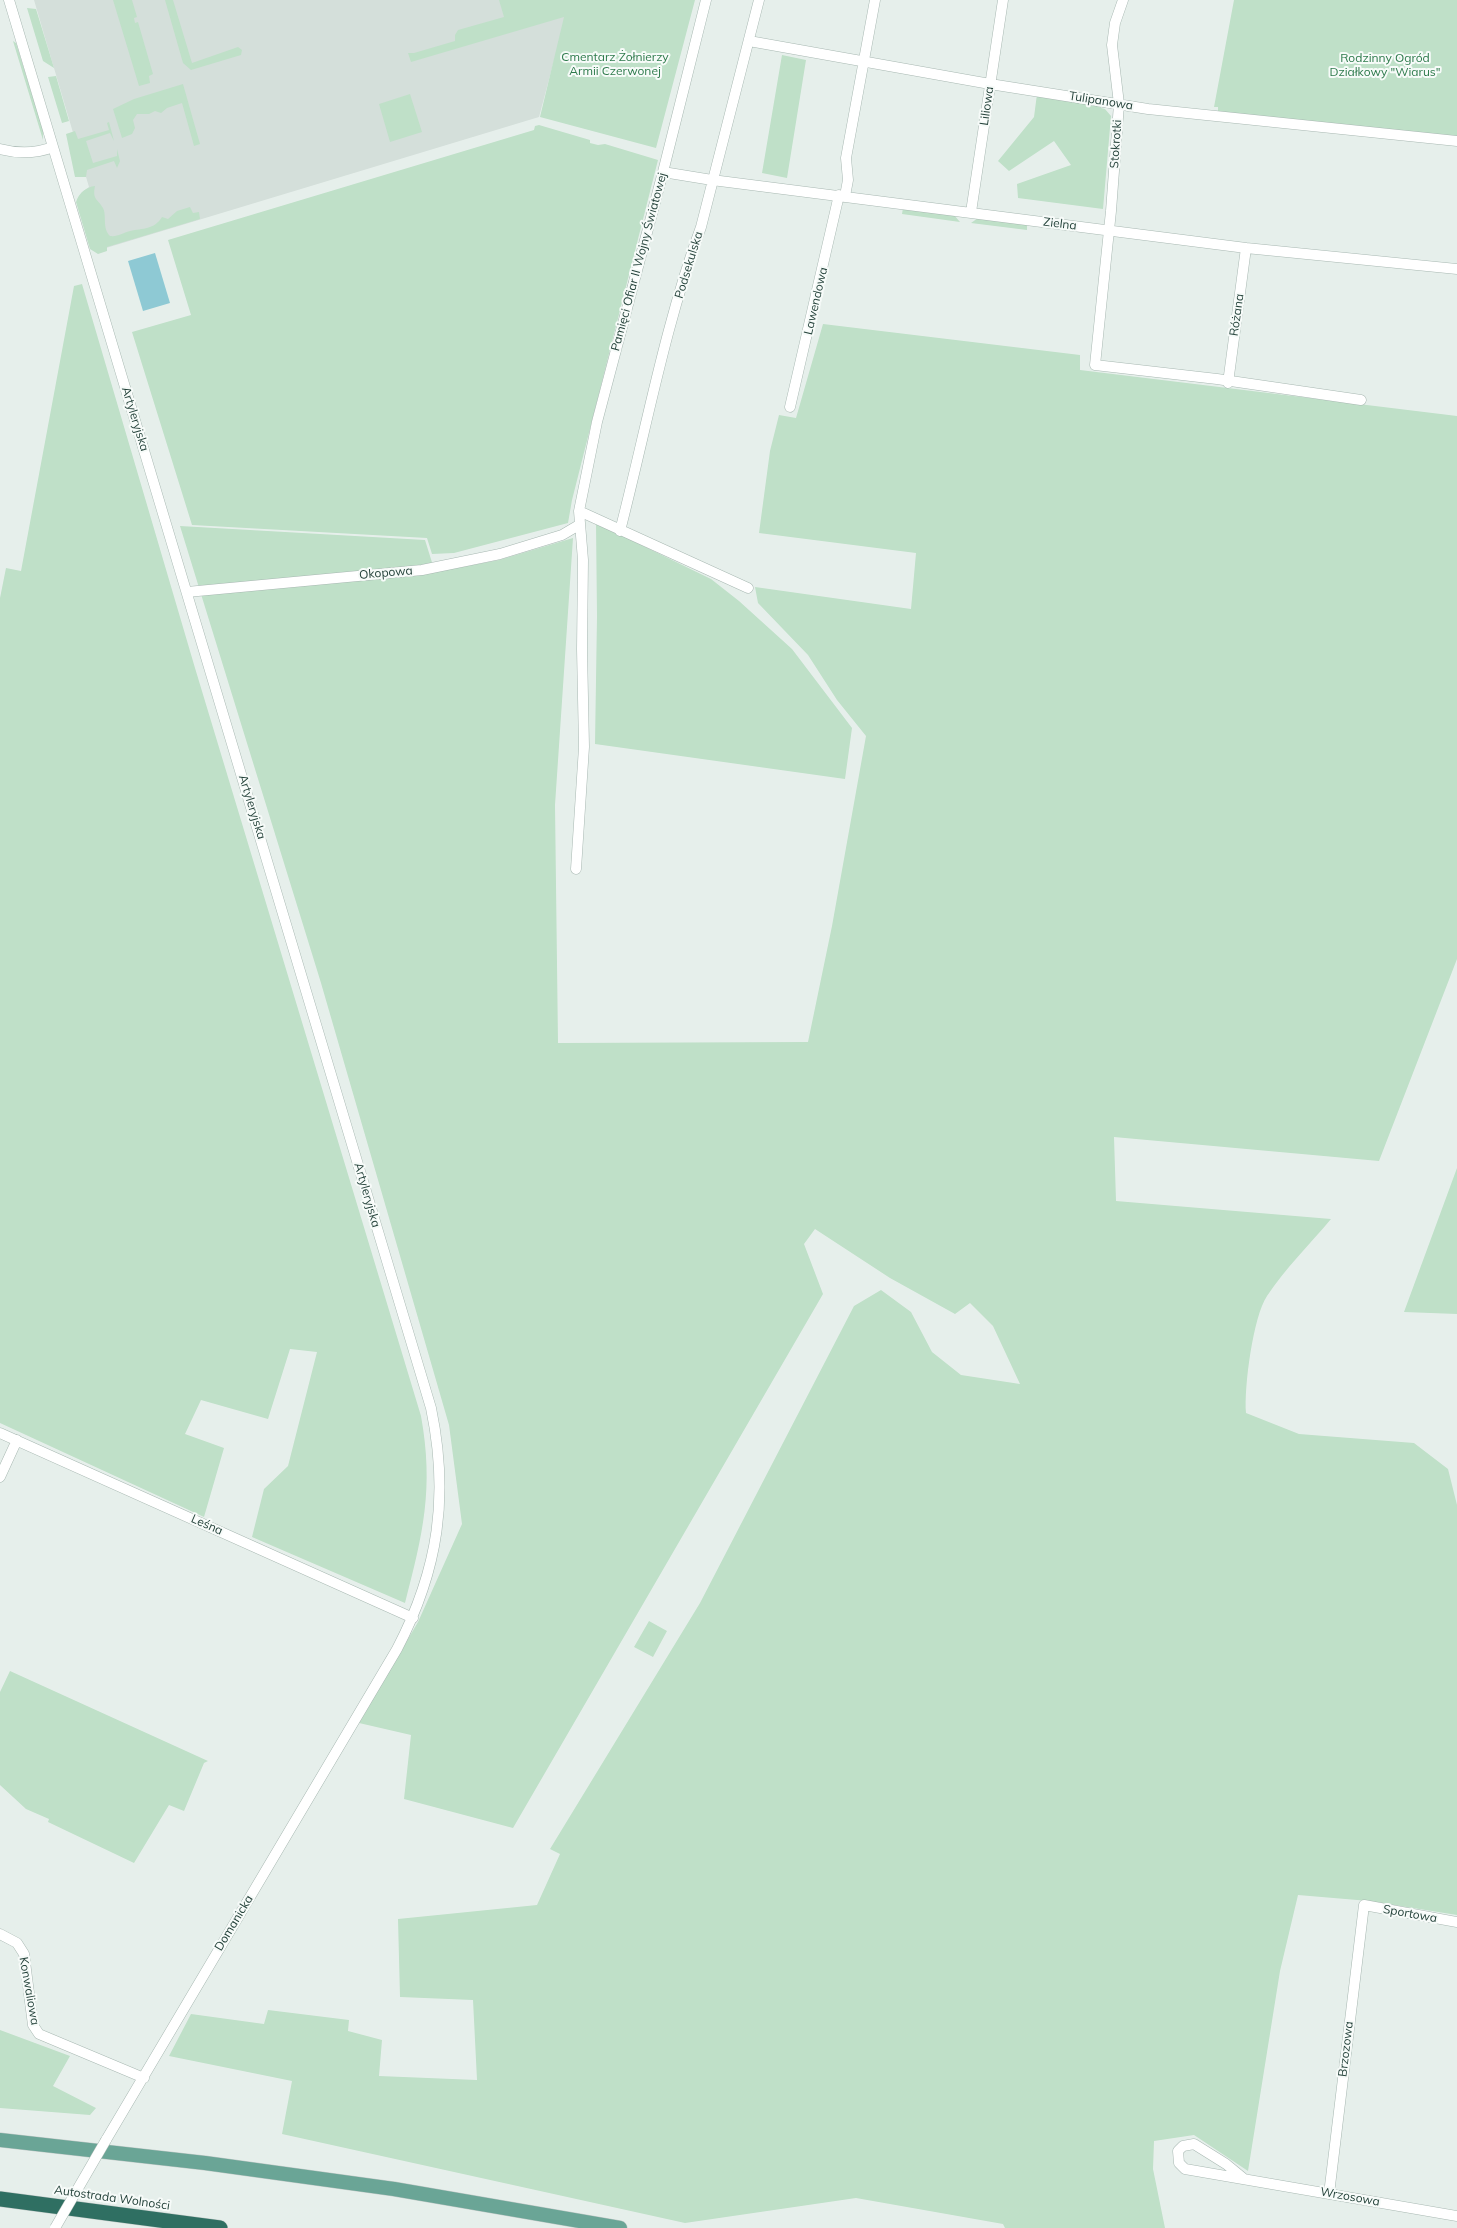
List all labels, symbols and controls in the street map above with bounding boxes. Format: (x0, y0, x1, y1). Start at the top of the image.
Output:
park label: Cmentarz Żołnierzy Armii Czerwonej (561, 50, 669, 78)
park label: Rodzinny Ogród Działkowy "Wiarus" (1329, 51, 1441, 79)
street label: Liliowa (977, 85, 997, 127)
street label: Tulipanowa (1068, 89, 1134, 113)
street label: Stokrotki (1107, 119, 1125, 169)
street label: Pamięci Ofiar II Wojny Światowej (608, 171, 670, 353)
street label: Zielna (1042, 215, 1078, 233)
street label: Podsekulska (672, 230, 706, 300)
street label: Lawendowa (801, 266, 831, 336)
street label: Różana (1227, 293, 1247, 337)
street label: Artyleryjska (118, 385, 152, 453)
street label: Okopowa (359, 563, 413, 583)
street label: Artyleryjska (235, 773, 269, 841)
street label: Artyleryjska (351, 1161, 383, 1229)
street label: Leśna (189, 1512, 225, 1538)
street label: Domanicka (212, 1892, 256, 1954)
street label: Sportowa (1382, 1902, 1438, 1926)
street label: Konwaliowa (16, 1956, 42, 2026)
street label: Brzozowa (1335, 2020, 1357, 2078)
street label: Autostrada Wolności (53, 2183, 171, 2213)
street label: Wrzosowa (1319, 2185, 1381, 2209)

